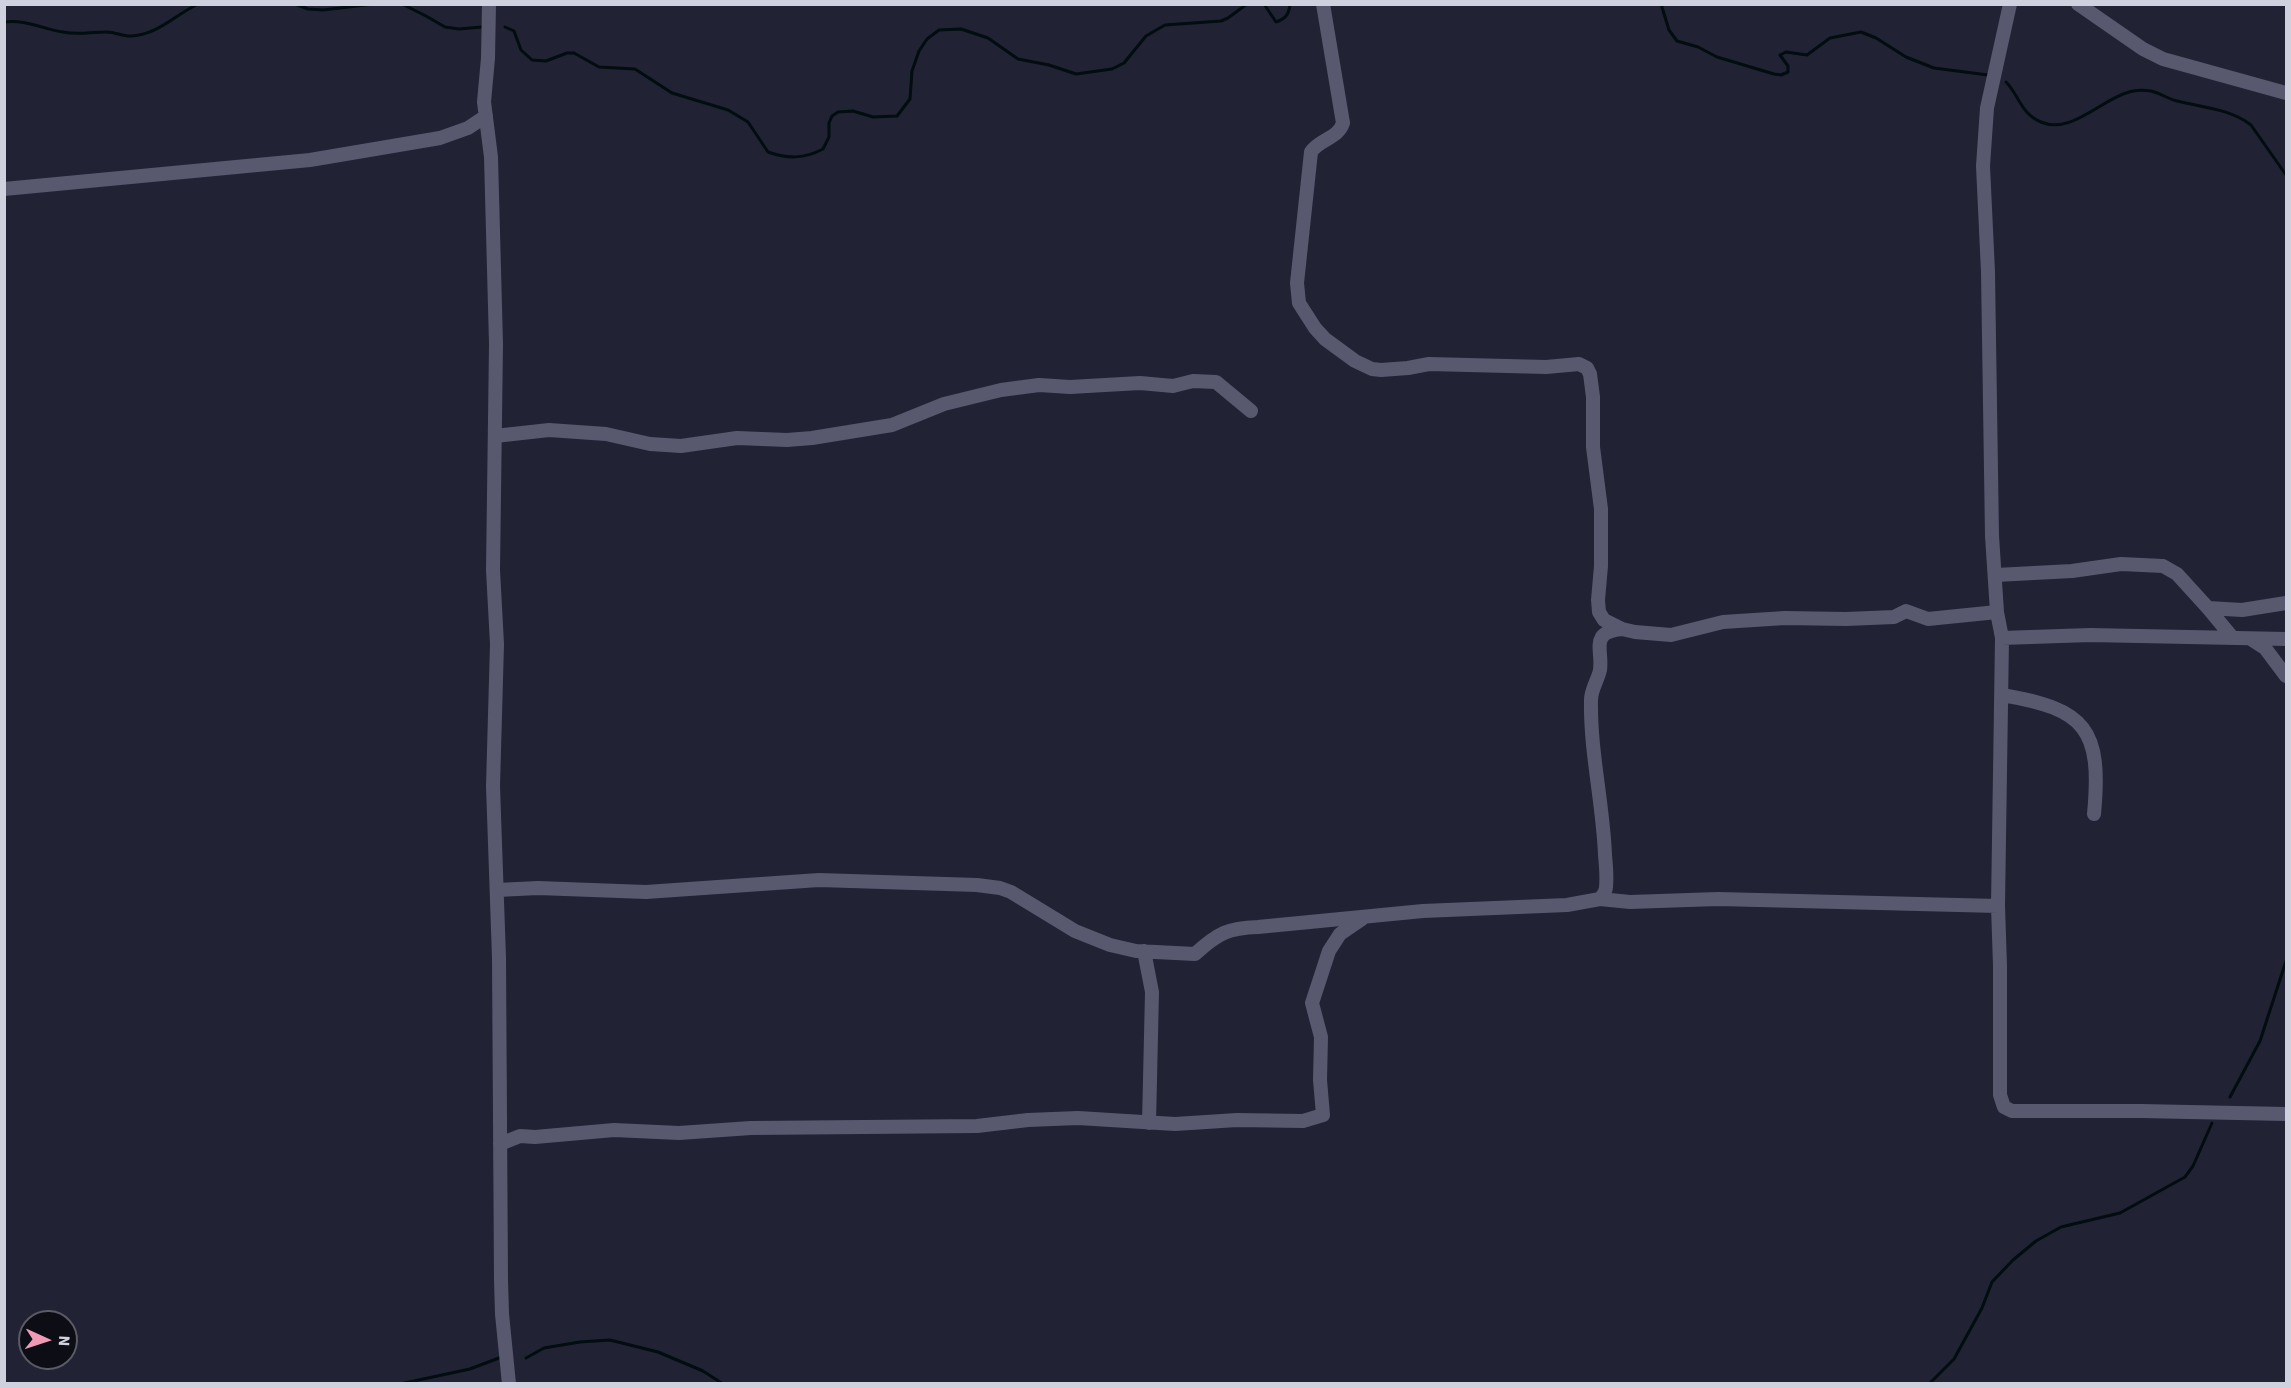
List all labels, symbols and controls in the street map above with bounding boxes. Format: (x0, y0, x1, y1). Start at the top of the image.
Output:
north arrow (18, 1310, 78, 1370)
text: N (53, 1335, 75, 1347)

